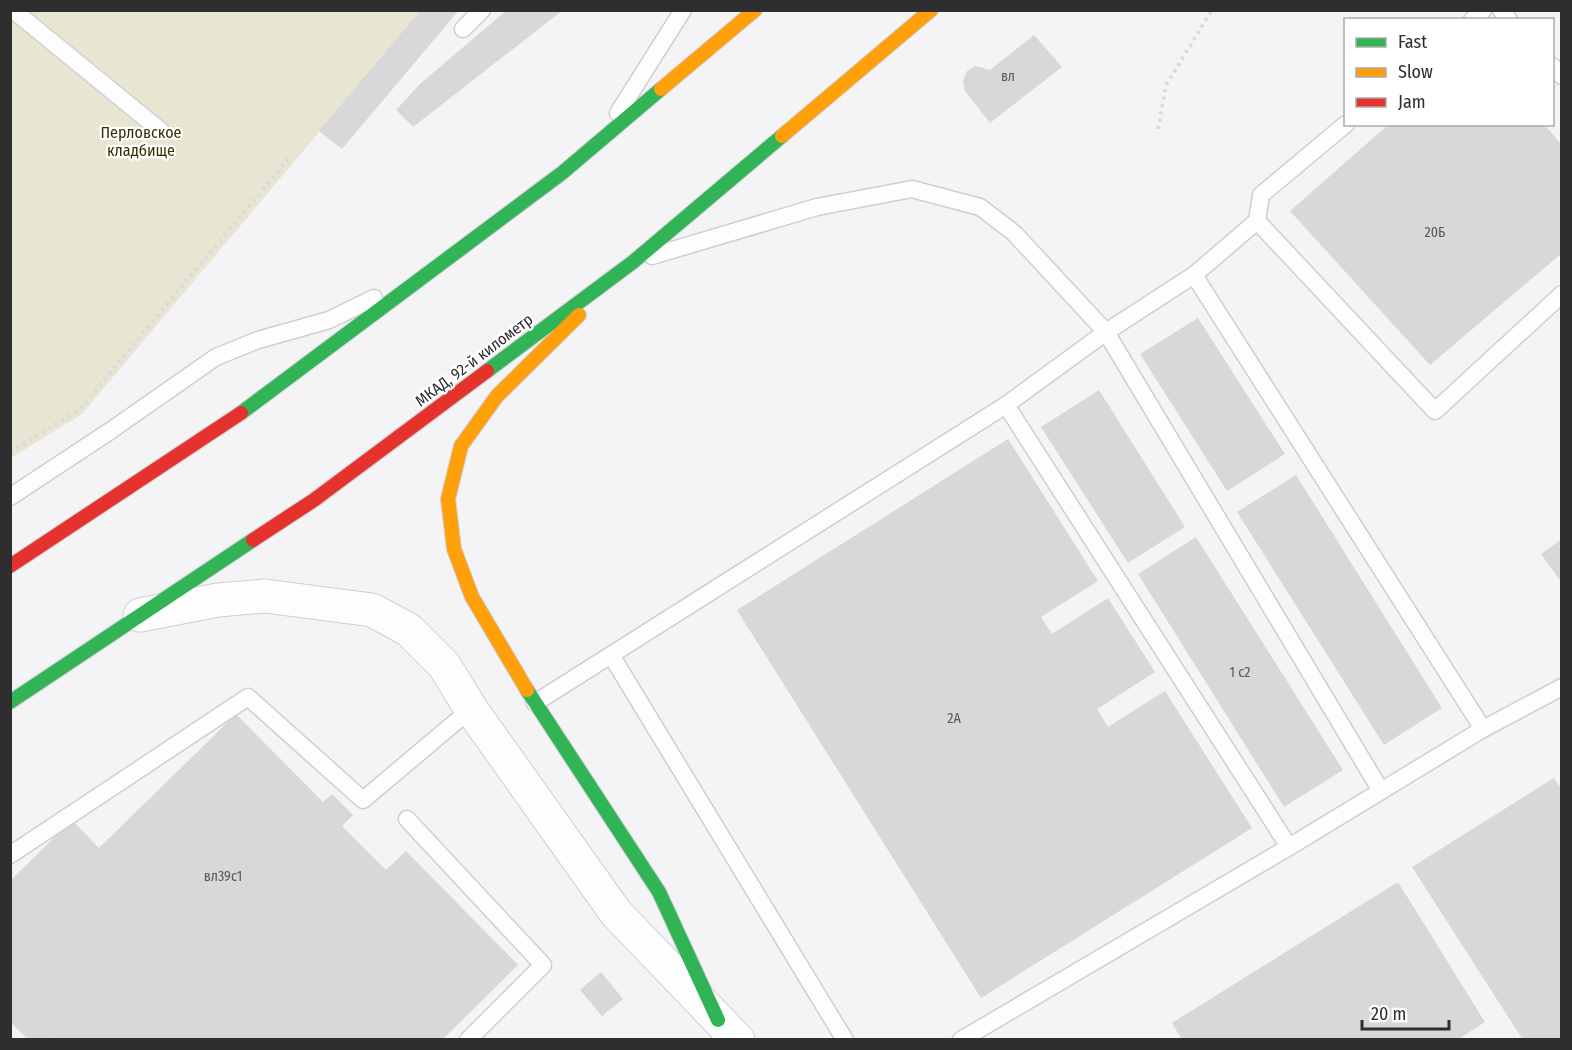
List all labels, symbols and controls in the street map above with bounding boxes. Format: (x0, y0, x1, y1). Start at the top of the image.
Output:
legend (1344, 18, 1554, 126)
text: Fast (1398, 31, 1427, 53)
text: Slow (1398, 61, 1433, 83)
house number: вл (1001, 68, 1015, 85)
text: Jam (1398, 91, 1426, 113)
park label: Перловское кладбище (100, 123, 182, 160)
house number: 20Б (1425, 224, 1445, 241)
street label: МКАД, 92-й километр (411, 310, 537, 410)
house number: 1 с2 (1230, 664, 1250, 681)
house number: 2А (947, 710, 961, 727)
house number: вл39с1 (204, 868, 242, 885)
scale bar (1362, 993, 1449, 1031)
text: 20 m (1371, 1003, 1406, 1025)

